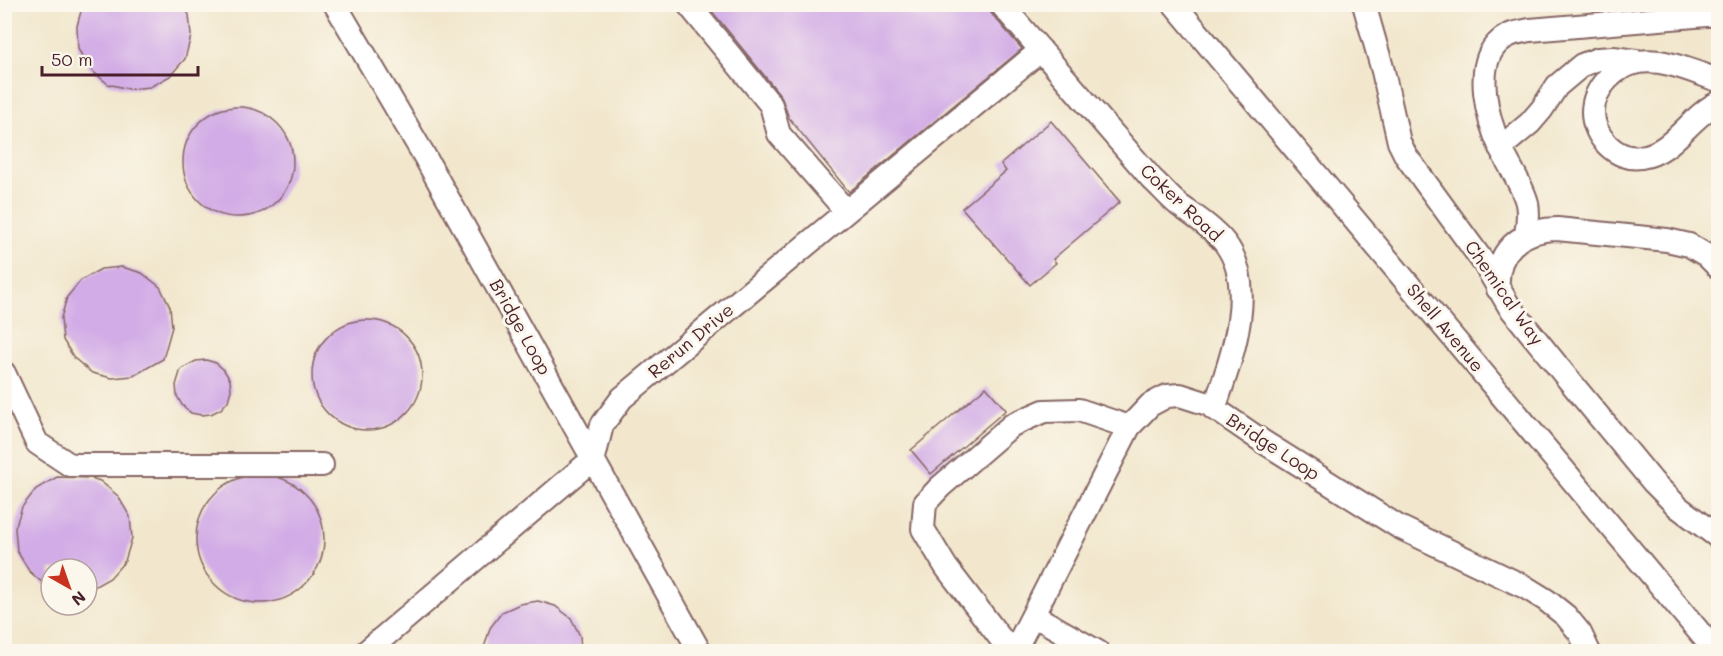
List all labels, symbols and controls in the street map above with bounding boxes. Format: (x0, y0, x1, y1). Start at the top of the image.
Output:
scale bar (42, 39, 198, 77)
text: 50 m (51, 47, 93, 71)
street label: Coker Road (1136, 158, 1228, 246)
street label: Chemical Way (1460, 235, 1550, 349)
street label: Bridge Loop (485, 274, 557, 379)
street label: Shell Avenue (1402, 278, 1490, 377)
street label: Rerun Drive (642, 297, 738, 383)
street label: Bridge Loop (1222, 407, 1325, 485)
north arrow (39, 557, 99, 617)
text: N (68, 587, 90, 611)

